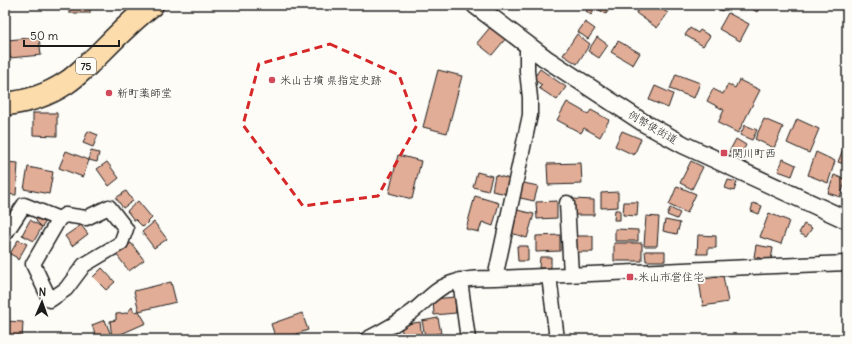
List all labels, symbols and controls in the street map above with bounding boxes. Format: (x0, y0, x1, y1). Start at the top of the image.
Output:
scale bar (24, 22, 119, 48)
text: 50 m (30, 28, 59, 43)
road number: 75 (76, 58, 96, 74)
place label: 米山古墳 県指定史跡 (280, 73, 382, 87)
marker: 米山古墳 県指定史跡 (267, 75, 277, 85)
place label: 新町薬師堂 (117, 86, 172, 100)
marker: 新町薬師堂 (104, 88, 114, 98)
street label: 例幣使街道 (626, 107, 680, 147)
place label: 関川町西 (732, 146, 776, 160)
marker: 関川町西 (719, 148, 729, 158)
place label: 米山市営住宅 (638, 270, 704, 284)
marker: 米山市営住宅 (625, 272, 635, 282)
north arrow (22, 282, 62, 322)
text: N (38, 285, 46, 299)

